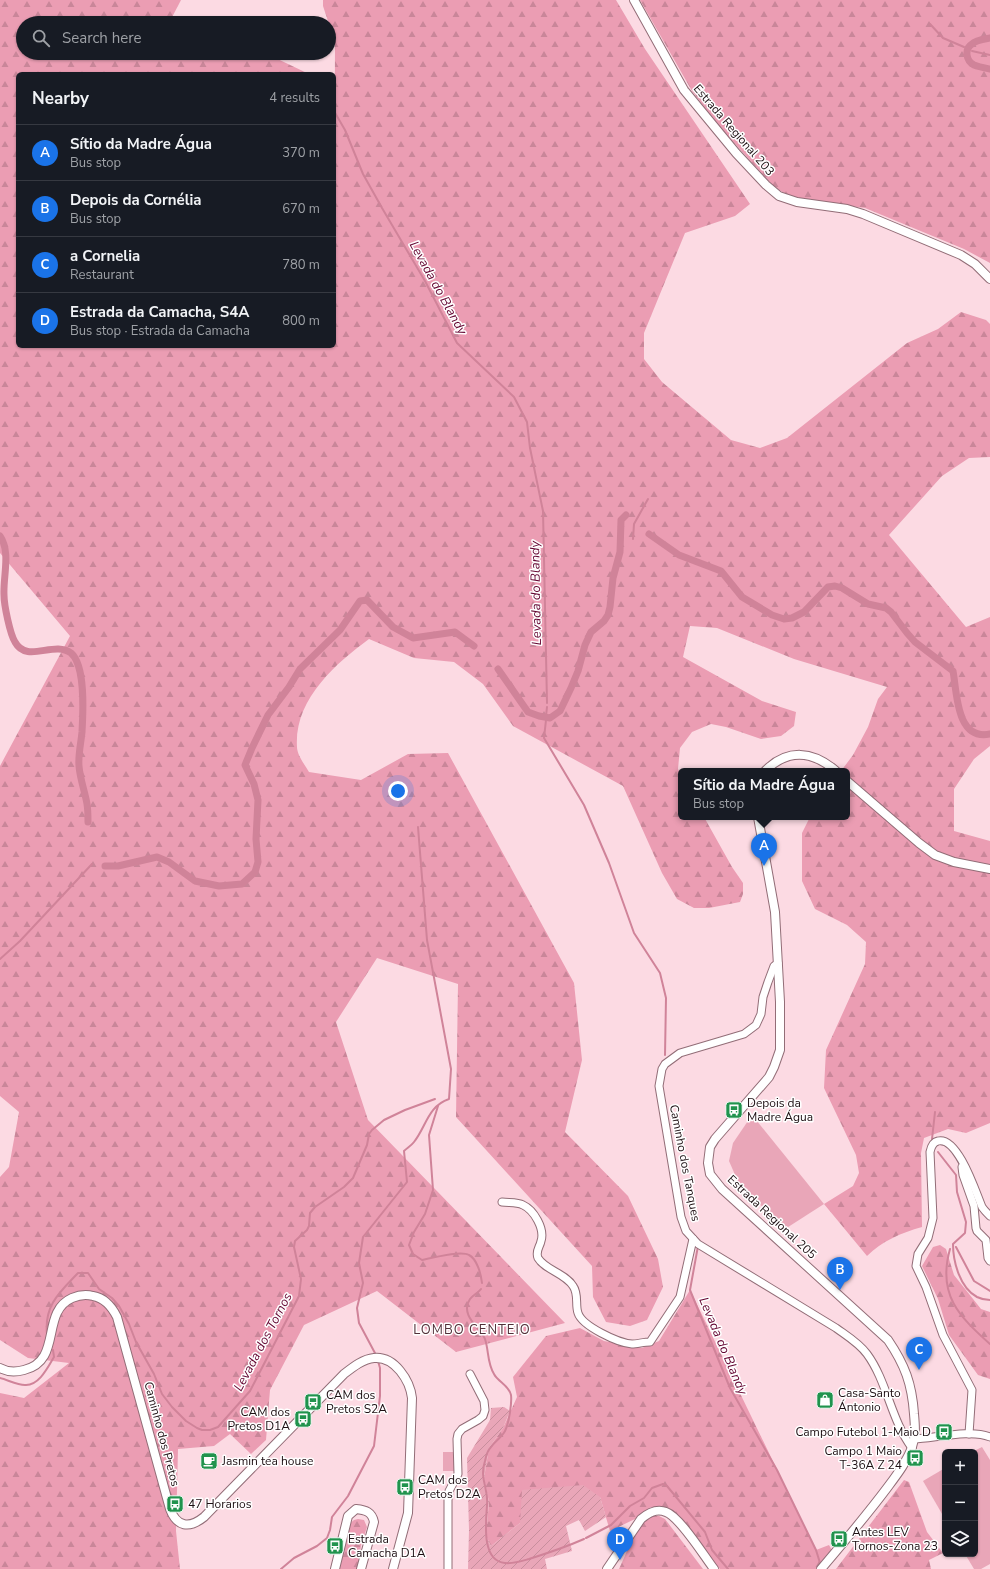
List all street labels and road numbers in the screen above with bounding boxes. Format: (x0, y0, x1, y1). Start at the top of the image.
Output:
street label: Estrada Regional 203 (690, 81, 778, 179)
street label: Caminho dos Tanques (666, 1103, 704, 1223)
street label: Estrada Regional 205 (724, 1172, 820, 1262)
street label: Caminho dos Pretos (140, 1380, 184, 1488)

